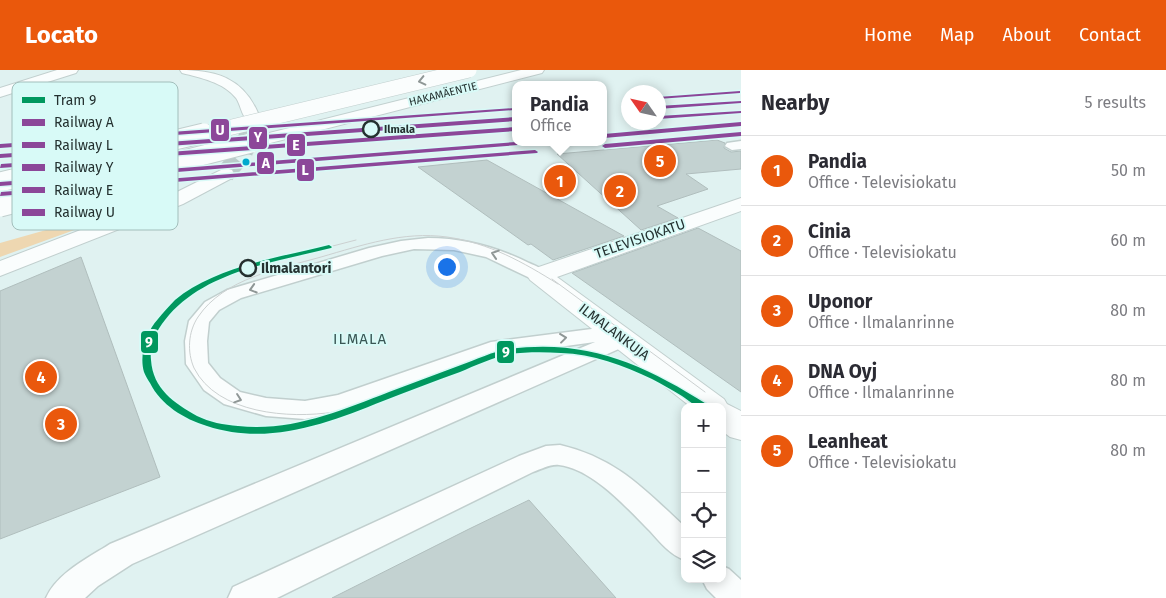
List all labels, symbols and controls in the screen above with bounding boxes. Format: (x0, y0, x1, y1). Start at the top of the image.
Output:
text: Locato (25, 21, 98, 49)
text: Home (864, 24, 912, 46)
text: Map (940, 24, 974, 46)
text: About (1002, 24, 1051, 46)
text: Contact (1079, 24, 1141, 46)
one-way arrow (417, 75, 426, 86)
street label: HAKAMÄENTIE (407, 78, 478, 109)
popup (512, 81, 607, 146)
legend (12, 82, 178, 230)
north arrow (621, 85, 666, 130)
text: Nearby (761, 90, 829, 116)
text: Tram 9 (54, 92, 96, 109)
text: Pandia (530, 93, 589, 116)
text: 5 results (1085, 93, 1146, 112)
text: Railway A (54, 114, 114, 131)
text: Office (530, 116, 572, 135)
line badge: U (210, 118, 230, 142)
marker: Ilmala (362, 120, 380, 138)
text: U (215, 122, 225, 139)
place label: Ilmala (384, 123, 415, 136)
line badge: Y (248, 126, 268, 150)
text: Y (253, 129, 263, 146)
line badge: E (286, 133, 306, 157)
text: Railway L (54, 137, 113, 154)
text: E (292, 137, 300, 154)
pin: 5 (644, 142, 676, 180)
text: Pandia (808, 150, 867, 173)
line badge: A (256, 151, 275, 175)
text: A (261, 155, 271, 172)
unlabelled marker (241, 157, 251, 167)
line badge: L (296, 158, 315, 182)
text: Railway Y (54, 159, 114, 176)
text: 1 (773, 161, 781, 180)
text: 50 m (1111, 161, 1146, 180)
text: L (301, 162, 309, 179)
pin: 1 (544, 162, 576, 200)
pin: 2 (604, 172, 636, 210)
text: Office · Televisiokatu (808, 173, 957, 192)
text: Railway E (54, 182, 113, 199)
text: Railway U (54, 204, 115, 221)
street label: TELEVISIOKATU (592, 216, 688, 262)
text: Cinia (808, 220, 851, 243)
text: 2 (773, 231, 781, 250)
text: 60 m (1111, 231, 1146, 250)
text: Office · Televisiokatu (808, 243, 957, 262)
one-way arrow (491, 250, 500, 260)
your location (434, 254, 460, 280)
marker: Ilmalantori (239, 259, 257, 277)
place label: Ilmalantori (261, 260, 331, 277)
one-way arrow (249, 283, 257, 293)
text: Uponor (808, 290, 873, 313)
street label: ILMALANKUJA (575, 300, 653, 364)
text: 3 (773, 301, 781, 320)
text: 80 m (1110, 301, 1146, 320)
text: Office · Ilmalanrinne (808, 313, 955, 332)
line badge: 9 (140, 330, 159, 354)
district label: ILMALA (333, 330, 387, 348)
one-way arrow (560, 333, 568, 344)
text: 9 (145, 334, 153, 351)
line badge: 9 (496, 340, 515, 364)
text: 9 (502, 344, 510, 361)
pin: 4 (25, 358, 57, 396)
text: DNA Oyj (808, 360, 877, 383)
text: 4 (772, 371, 782, 390)
text: 80 m (1110, 371, 1146, 390)
text: Office · Ilmalanrinne (808, 383, 955, 402)
one-way arrow (233, 393, 242, 403)
map controls (681, 403, 726, 583)
button: + (681, 403, 726, 448)
pin: 3 (45, 405, 77, 443)
text: Leanheat (808, 430, 888, 453)
text: 5 (773, 441, 781, 460)
text: 80 m (1110, 441, 1146, 460)
button: − (681, 448, 726, 493)
text: Office · Televisiokatu (808, 453, 957, 472)
button: locate (681, 493, 726, 538)
button: layers (681, 538, 726, 583)

